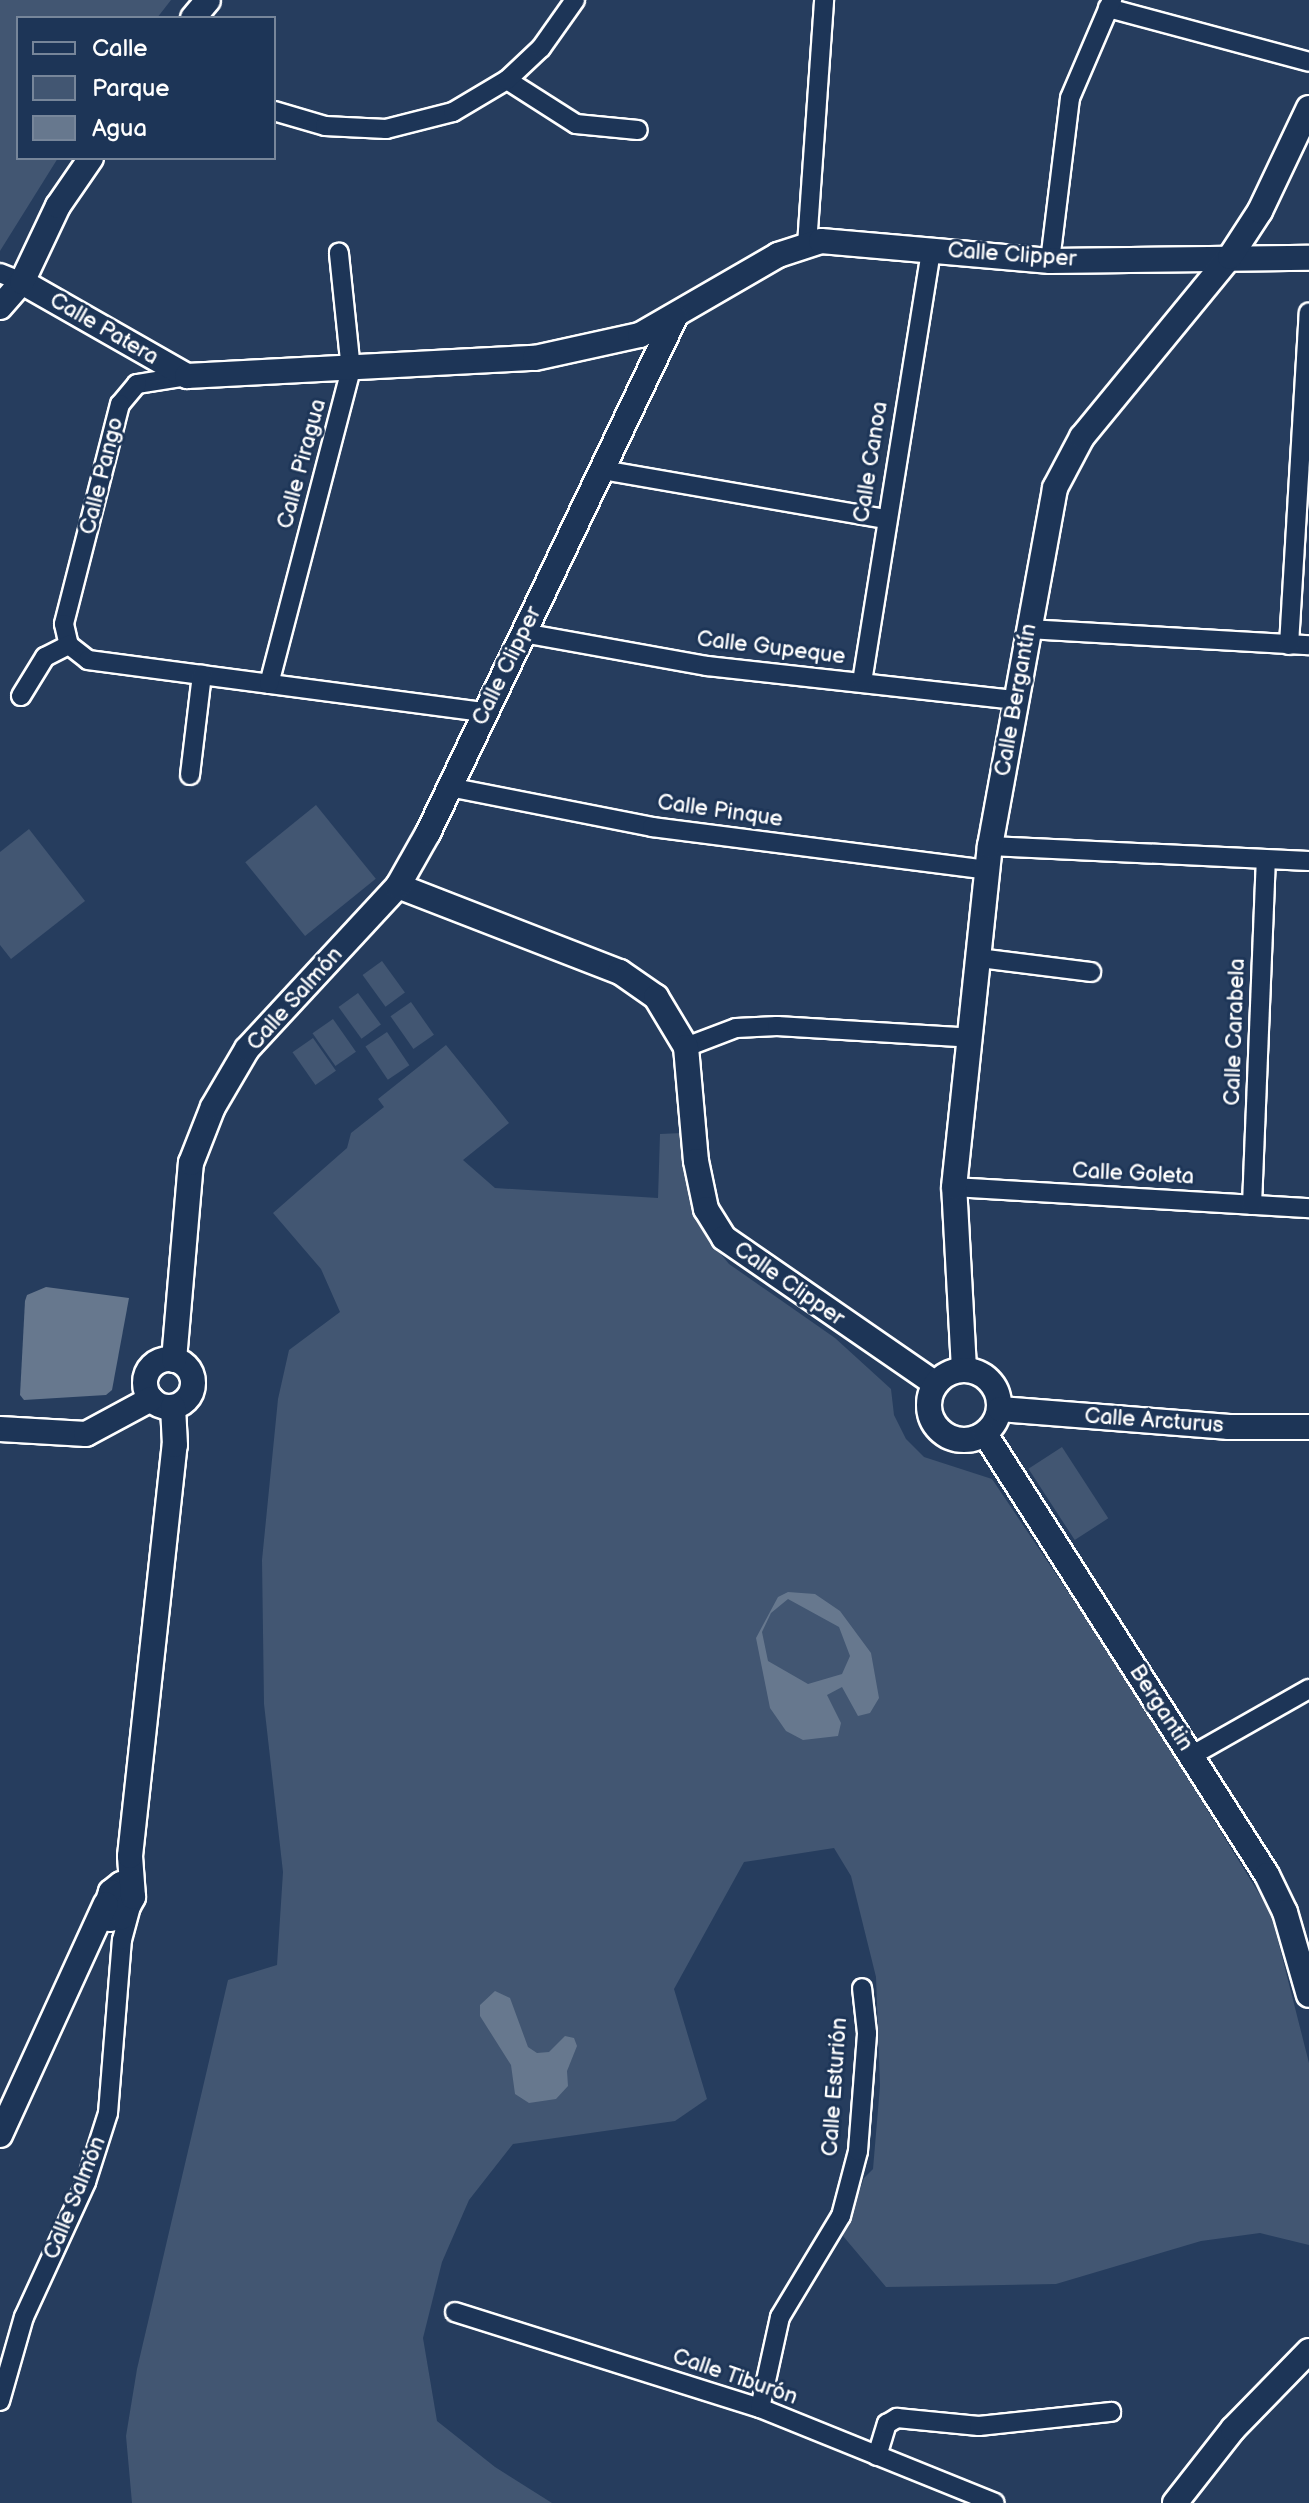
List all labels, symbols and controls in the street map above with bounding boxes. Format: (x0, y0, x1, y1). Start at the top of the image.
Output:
legend (16, 16, 276, 160)
text: Calle (92, 34, 147, 63)
text: Parque (92, 74, 170, 103)
text: Agua (92, 114, 147, 143)
street label: Calle Clipper (947, 237, 1077, 273)
street label: Calle Patera (45, 287, 163, 371)
street label: Calle Piragua (272, 396, 332, 532)
street label: Calle Canoa (848, 400, 894, 524)
street label: Calle Pango (75, 415, 129, 537)
street label: Calle Clipper (467, 602, 547, 730)
street label: Calle Bergantín (990, 622, 1042, 778)
street label: Calle Gupeque (695, 626, 847, 670)
street label: Calle Pinque (656, 789, 784, 833)
street label: Calle Salmón (242, 942, 348, 1056)
street label: Calle Carabela (1219, 958, 1251, 1106)
street label: Calle Goleta (1071, 1158, 1195, 1190)
street label: Calle Clipper (729, 1236, 849, 1332)
street label: Calle Arcturus (1084, 1403, 1224, 1439)
street label: Bergantin (1123, 1660, 1199, 1756)
street label: Calle Esturión (817, 2017, 853, 2157)
street label: Calle Salmón (38, 2133, 112, 2263)
street label: Calle Tiburón (669, 2343, 801, 2411)

